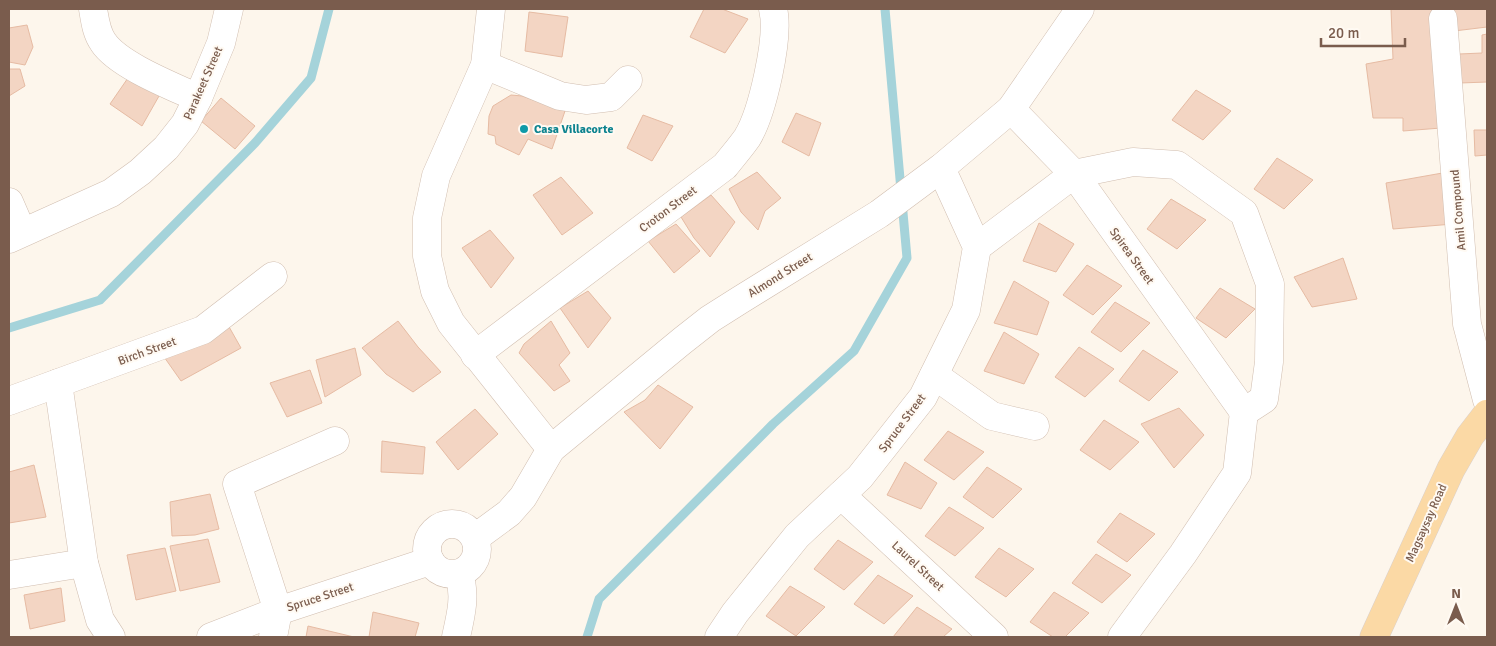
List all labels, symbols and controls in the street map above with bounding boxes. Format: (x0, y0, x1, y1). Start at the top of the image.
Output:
scale bar (1321, 15, 1405, 47)
text: 20 m (1328, 24, 1359, 42)
street label: Parakeet Street (181, 44, 226, 122)
place label: Casa Villacorte (534, 122, 613, 137)
marker: Casa Villacorte (518, 123, 530, 135)
street label: Amil Compound (1447, 169, 1470, 251)
street label: Croton Street (636, 183, 700, 236)
street label: Spirea Street (1106, 225, 1157, 288)
street label: Almond Street (745, 250, 815, 301)
street label: Birch Street (116, 334, 178, 369)
street label: Spruce Street (876, 391, 929, 456)
street label: Magsaysay Road (1403, 482, 1450, 565)
street label: Laurel Street (888, 538, 947, 595)
street label: Spruce Street (285, 580, 356, 615)
north arrow (1431, 581, 1481, 631)
text: N (1451, 585, 1461, 602)

